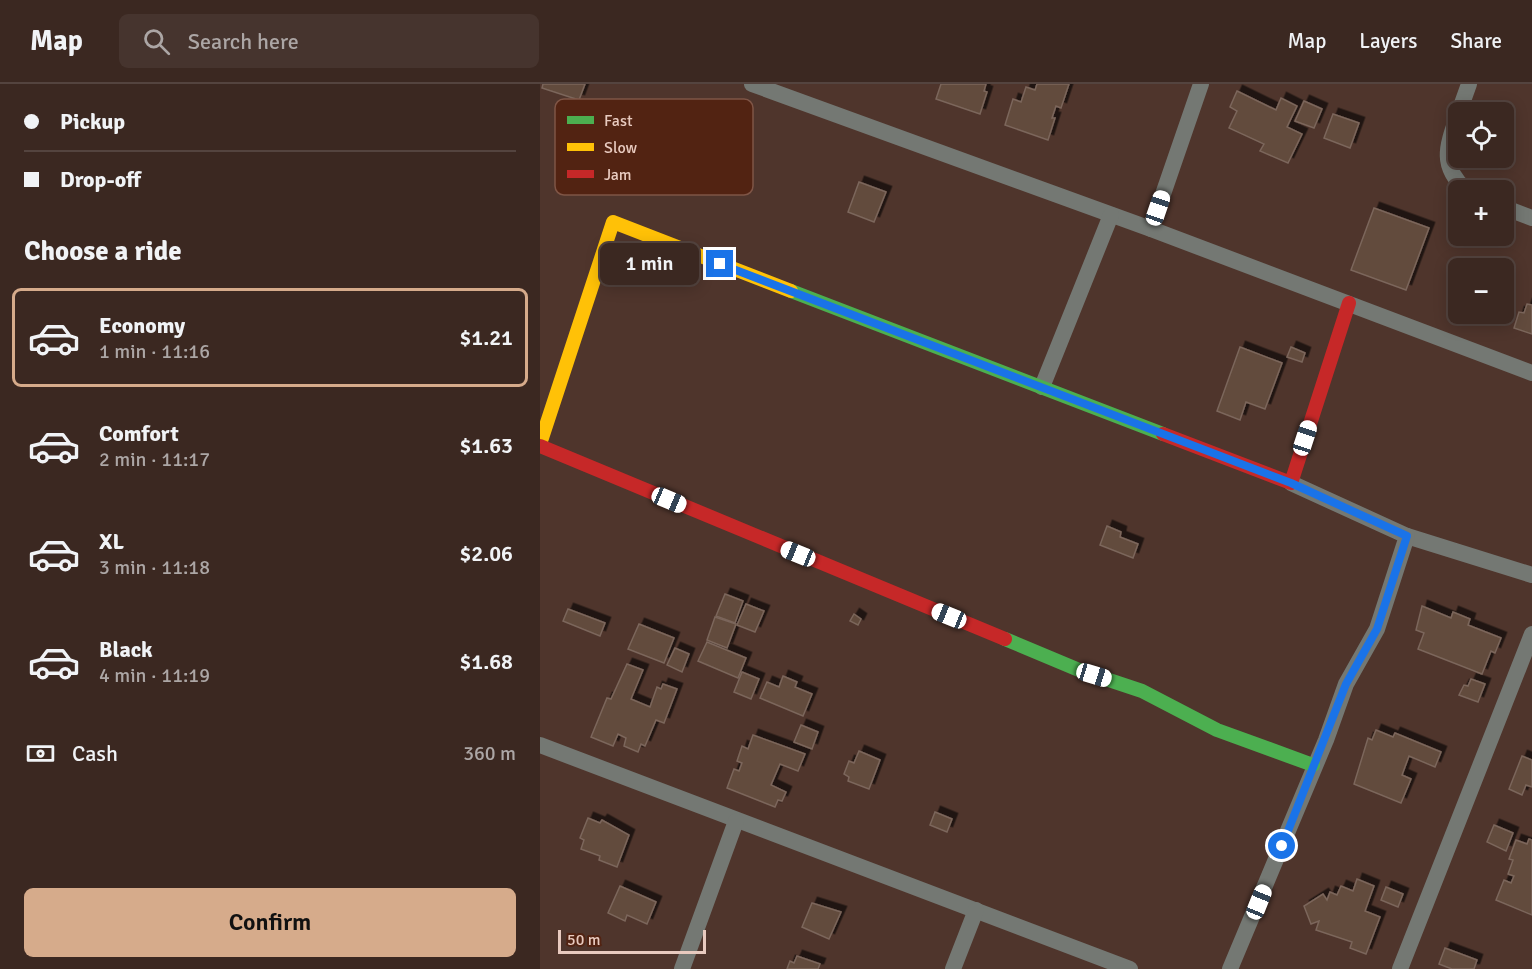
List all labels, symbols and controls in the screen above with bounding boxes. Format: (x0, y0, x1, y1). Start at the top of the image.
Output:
search box (119, 14, 539, 68)
text: Map (30, 24, 83, 58)
icon: search (140, 25, 173, 58)
text: Search here (188, 28, 299, 55)
text: Map (1288, 28, 1326, 54)
text: Layers (1359, 28, 1417, 54)
text: Share (1450, 28, 1502, 54)
legend (555, 99, 753, 195)
map controls (1448, 102, 1514, 324)
button: locate (1448, 102, 1514, 168)
text: Pickup (60, 108, 125, 135)
text: Fast (604, 111, 633, 131)
text: Slow (604, 138, 638, 158)
text: Jam (604, 165, 632, 185)
text: Drop-off (60, 166, 141, 193)
button: + (1448, 180, 1514, 246)
car (1144, 188, 1172, 228)
text: Choose a ride (24, 235, 182, 268)
callout: 1 min (600, 243, 699, 285)
route end (706, 250, 733, 277)
text: 1 min (626, 251, 673, 276)
button: − (1448, 258, 1514, 324)
icon: car (27, 311, 81, 365)
text: Economy (99, 312, 185, 339)
text: $1.21 (459, 324, 513, 351)
text: 1 min · 11:16 (99, 339, 210, 364)
car (1291, 418, 1319, 458)
icon: car (27, 419, 81, 473)
text: Comfort (99, 420, 179, 447)
text: $1.63 (459, 432, 513, 459)
text: 2 min · 11:17 (99, 447, 210, 472)
car (649, 485, 689, 515)
icon: car (27, 527, 81, 581)
text: XL (99, 528, 124, 555)
car (778, 539, 818, 569)
text: $2.06 (459, 540, 513, 567)
text: 3 min · 11:18 (99, 555, 210, 580)
car (929, 601, 969, 631)
icon: car (27, 635, 81, 689)
text: Black (99, 636, 153, 663)
text: $1.68 (459, 648, 513, 675)
car (1074, 661, 1114, 689)
text: 4 min · 11:19 (99, 663, 210, 688)
icon: cash (24, 737, 57, 770)
text: Cash (72, 740, 118, 767)
text: 360 m (463, 741, 516, 766)
route start (1268, 832, 1295, 859)
car (1244, 882, 1274, 922)
button: Confirm (24, 888, 516, 957)
scale bar (558, 927, 706, 954)
text: 50 m (567, 930, 601, 950)

